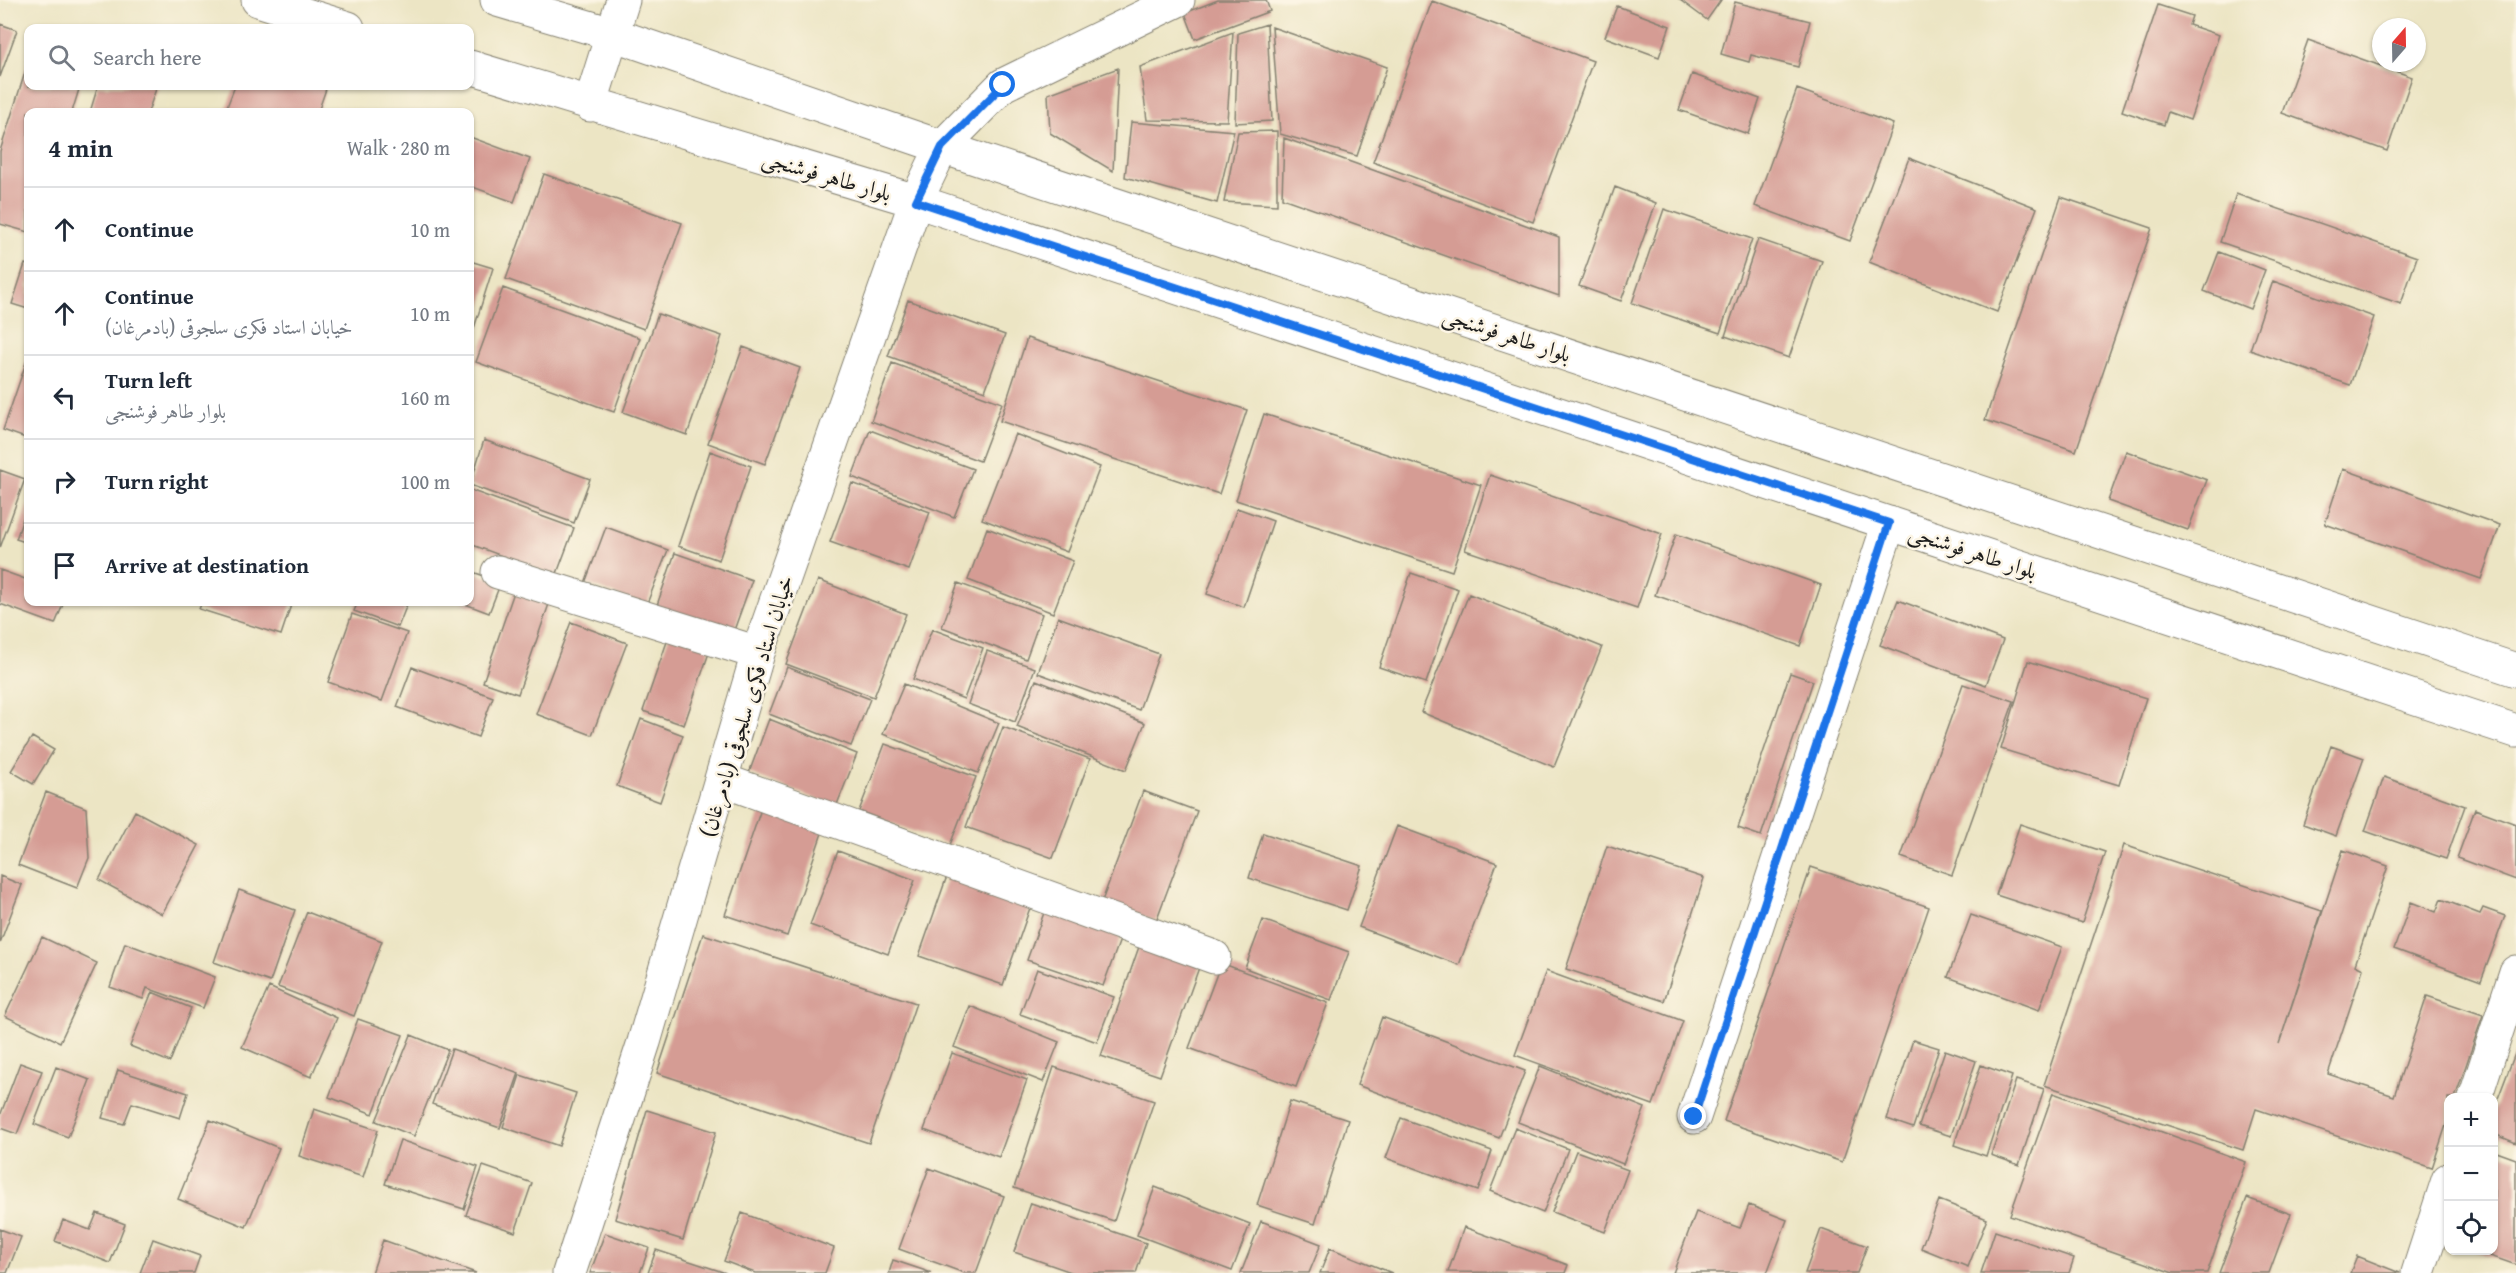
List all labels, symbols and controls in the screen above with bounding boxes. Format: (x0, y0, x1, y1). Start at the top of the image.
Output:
north arrow (2372, 18, 2426, 72)
search box (24, 24, 474, 90)
icon: search (45, 41, 78, 74)
text: Search here (93, 41, 202, 73)
route start (989, 71, 1015, 97)
text: 4 min (48, 128, 113, 167)
text: Walk · 280 m (347, 133, 450, 162)
street label: بلوار طاهر فوشنجی (759, 141, 895, 209)
icon: ahead (48, 213, 81, 246)
text: Continue (105, 213, 194, 245)
text: 10 m (410, 215, 450, 244)
text: Continue (105, 280, 194, 312)
icon: ahead (48, 297, 81, 330)
street label: بلوار طاهر فوشنجی (1439, 298, 1575, 370)
text: 10 m (410, 299, 450, 328)
text: خیابان استاد فکری سلجوقی (بادمرغان) (105, 312, 353, 341)
text: Turn left (105, 364, 192, 396)
icon: left (48, 381, 81, 414)
text: 160 m (400, 383, 450, 412)
text: بلوار طاهر فوشنجی (105, 396, 226, 425)
icon: right (48, 465, 81, 498)
text: Turn right (105, 465, 208, 497)
text: 100 m (400, 467, 450, 496)
street label: بلوار طاهر فوشنجی (1905, 515, 2041, 587)
icon: arrive (48, 549, 81, 582)
text: Arrive at destination (105, 549, 309, 581)
street label: خیابان استاد فکری سلجوقی (بادمرغان) (691, 571, 801, 841)
map controls (2444, 1093, 2498, 1255)
button: + (2444, 1093, 2498, 1147)
route end (1680, 1103, 1706, 1129)
button: − (2444, 1147, 2498, 1201)
button: locate (2444, 1201, 2498, 1255)

